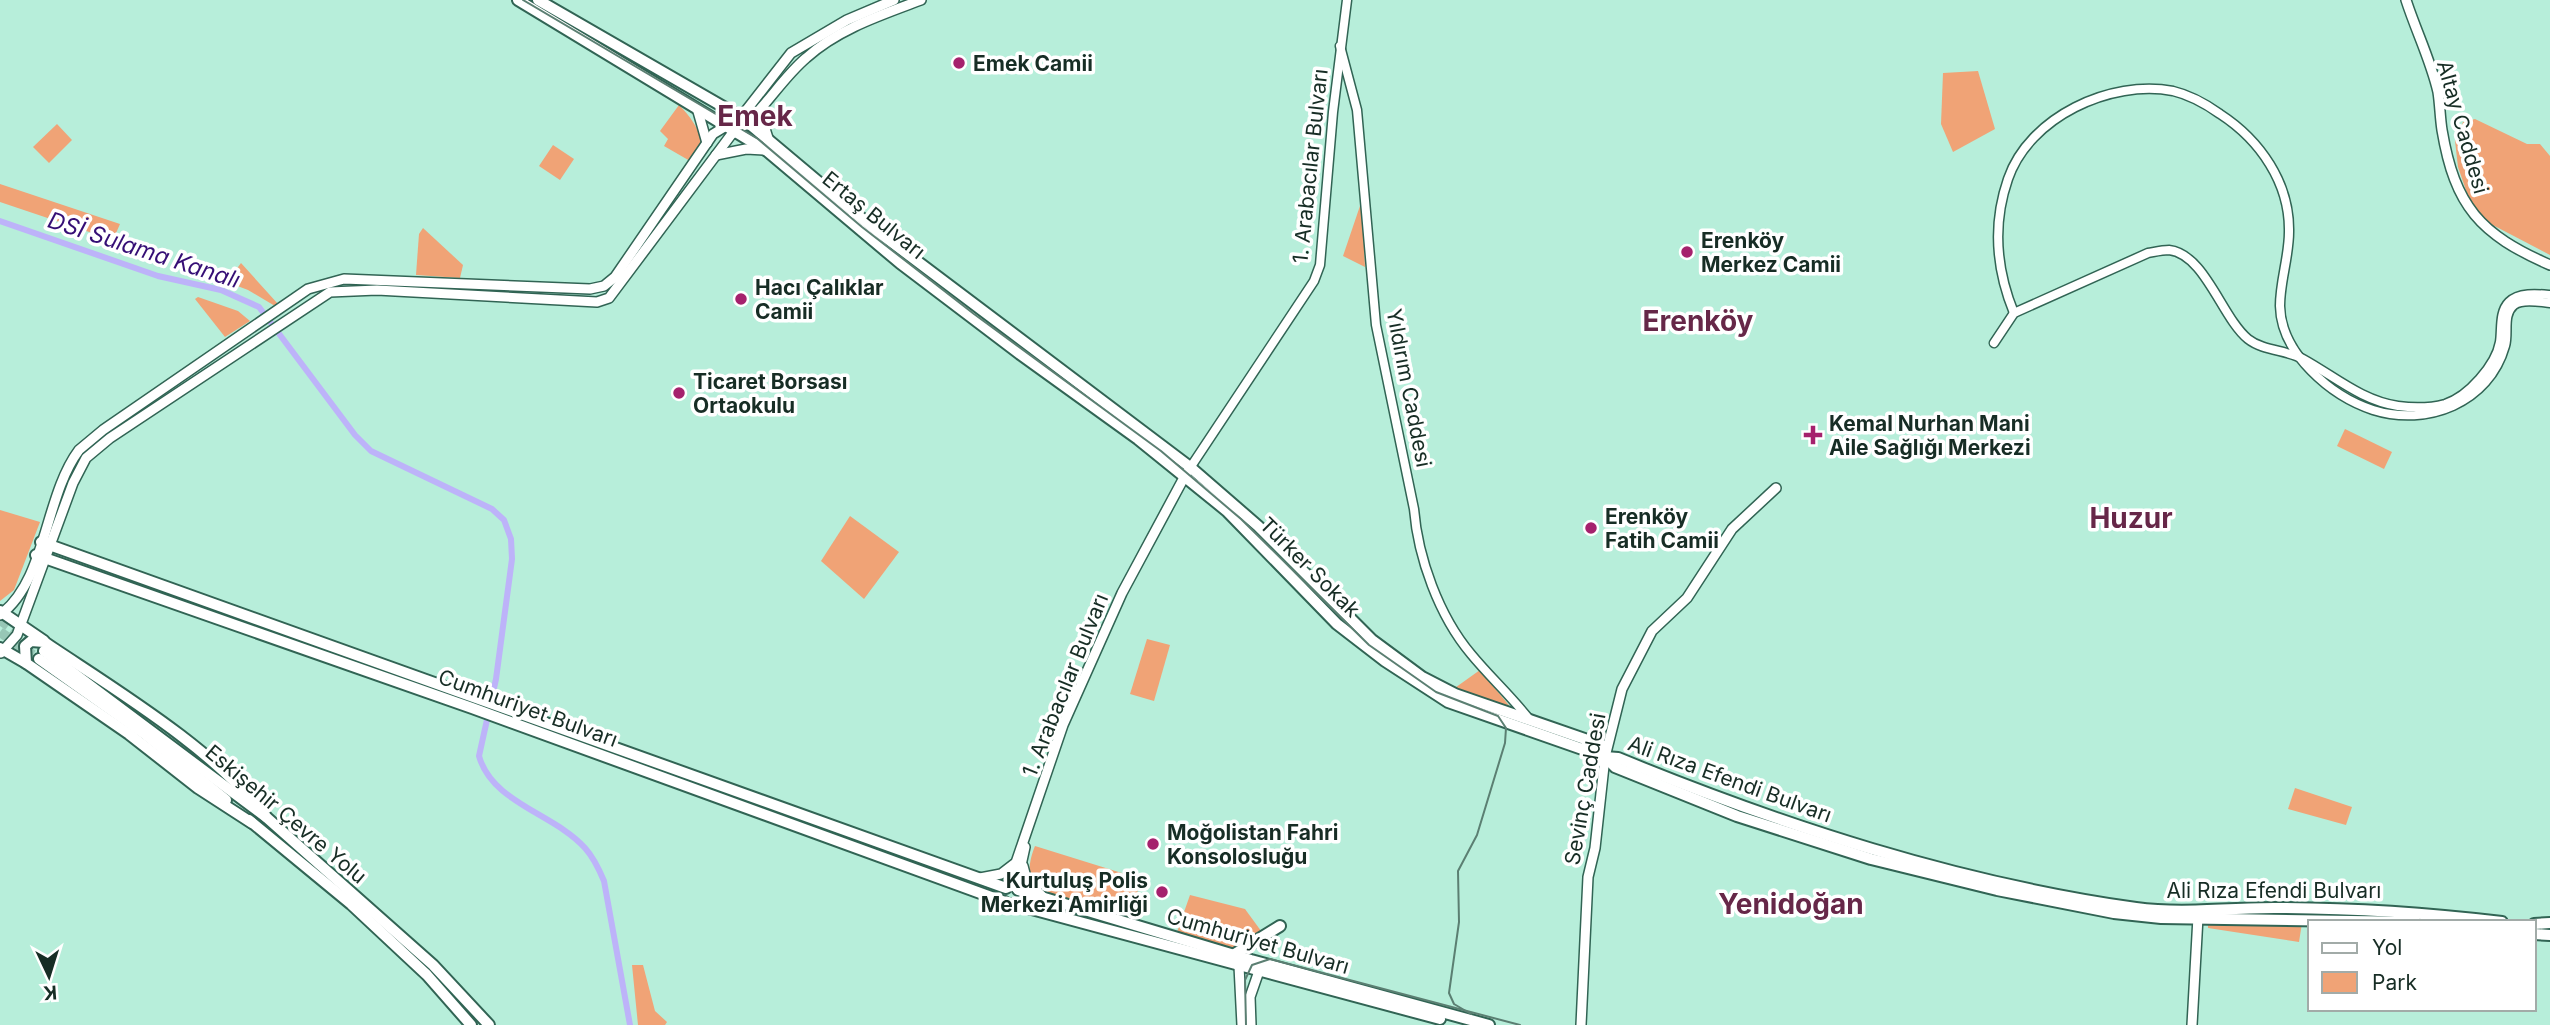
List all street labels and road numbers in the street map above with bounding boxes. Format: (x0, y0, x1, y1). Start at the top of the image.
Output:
street label: Altay Caddesi (2432, 58, 2494, 196)
street label: 1. Arabacılar Bulvarı (1287, 67, 1333, 265)
street label: Ertaş Bulvarı (818, 166, 930, 264)
street label: Yıldırım Caddesi (1381, 307, 1437, 469)
street label: Türker Sokak (1255, 512, 1366, 623)
street label: 1. Arabacılar Bulvarı (1017, 590, 1113, 780)
street label: Cumhuriyet Bulvarı (435, 664, 621, 752)
street label: Sevinç Caddesi (1559, 711, 1611, 867)
street label: Ali Rıza Efendi Bulvarı (1625, 731, 1835, 827)
street label: Eskişehir Çevre Yolu (200, 739, 372, 889)
street label: Ali Rıza Efendi Bulvarı (2167, 878, 2381, 903)
street label: Cumhuriyet Bulvarı (1164, 903, 1352, 979)

